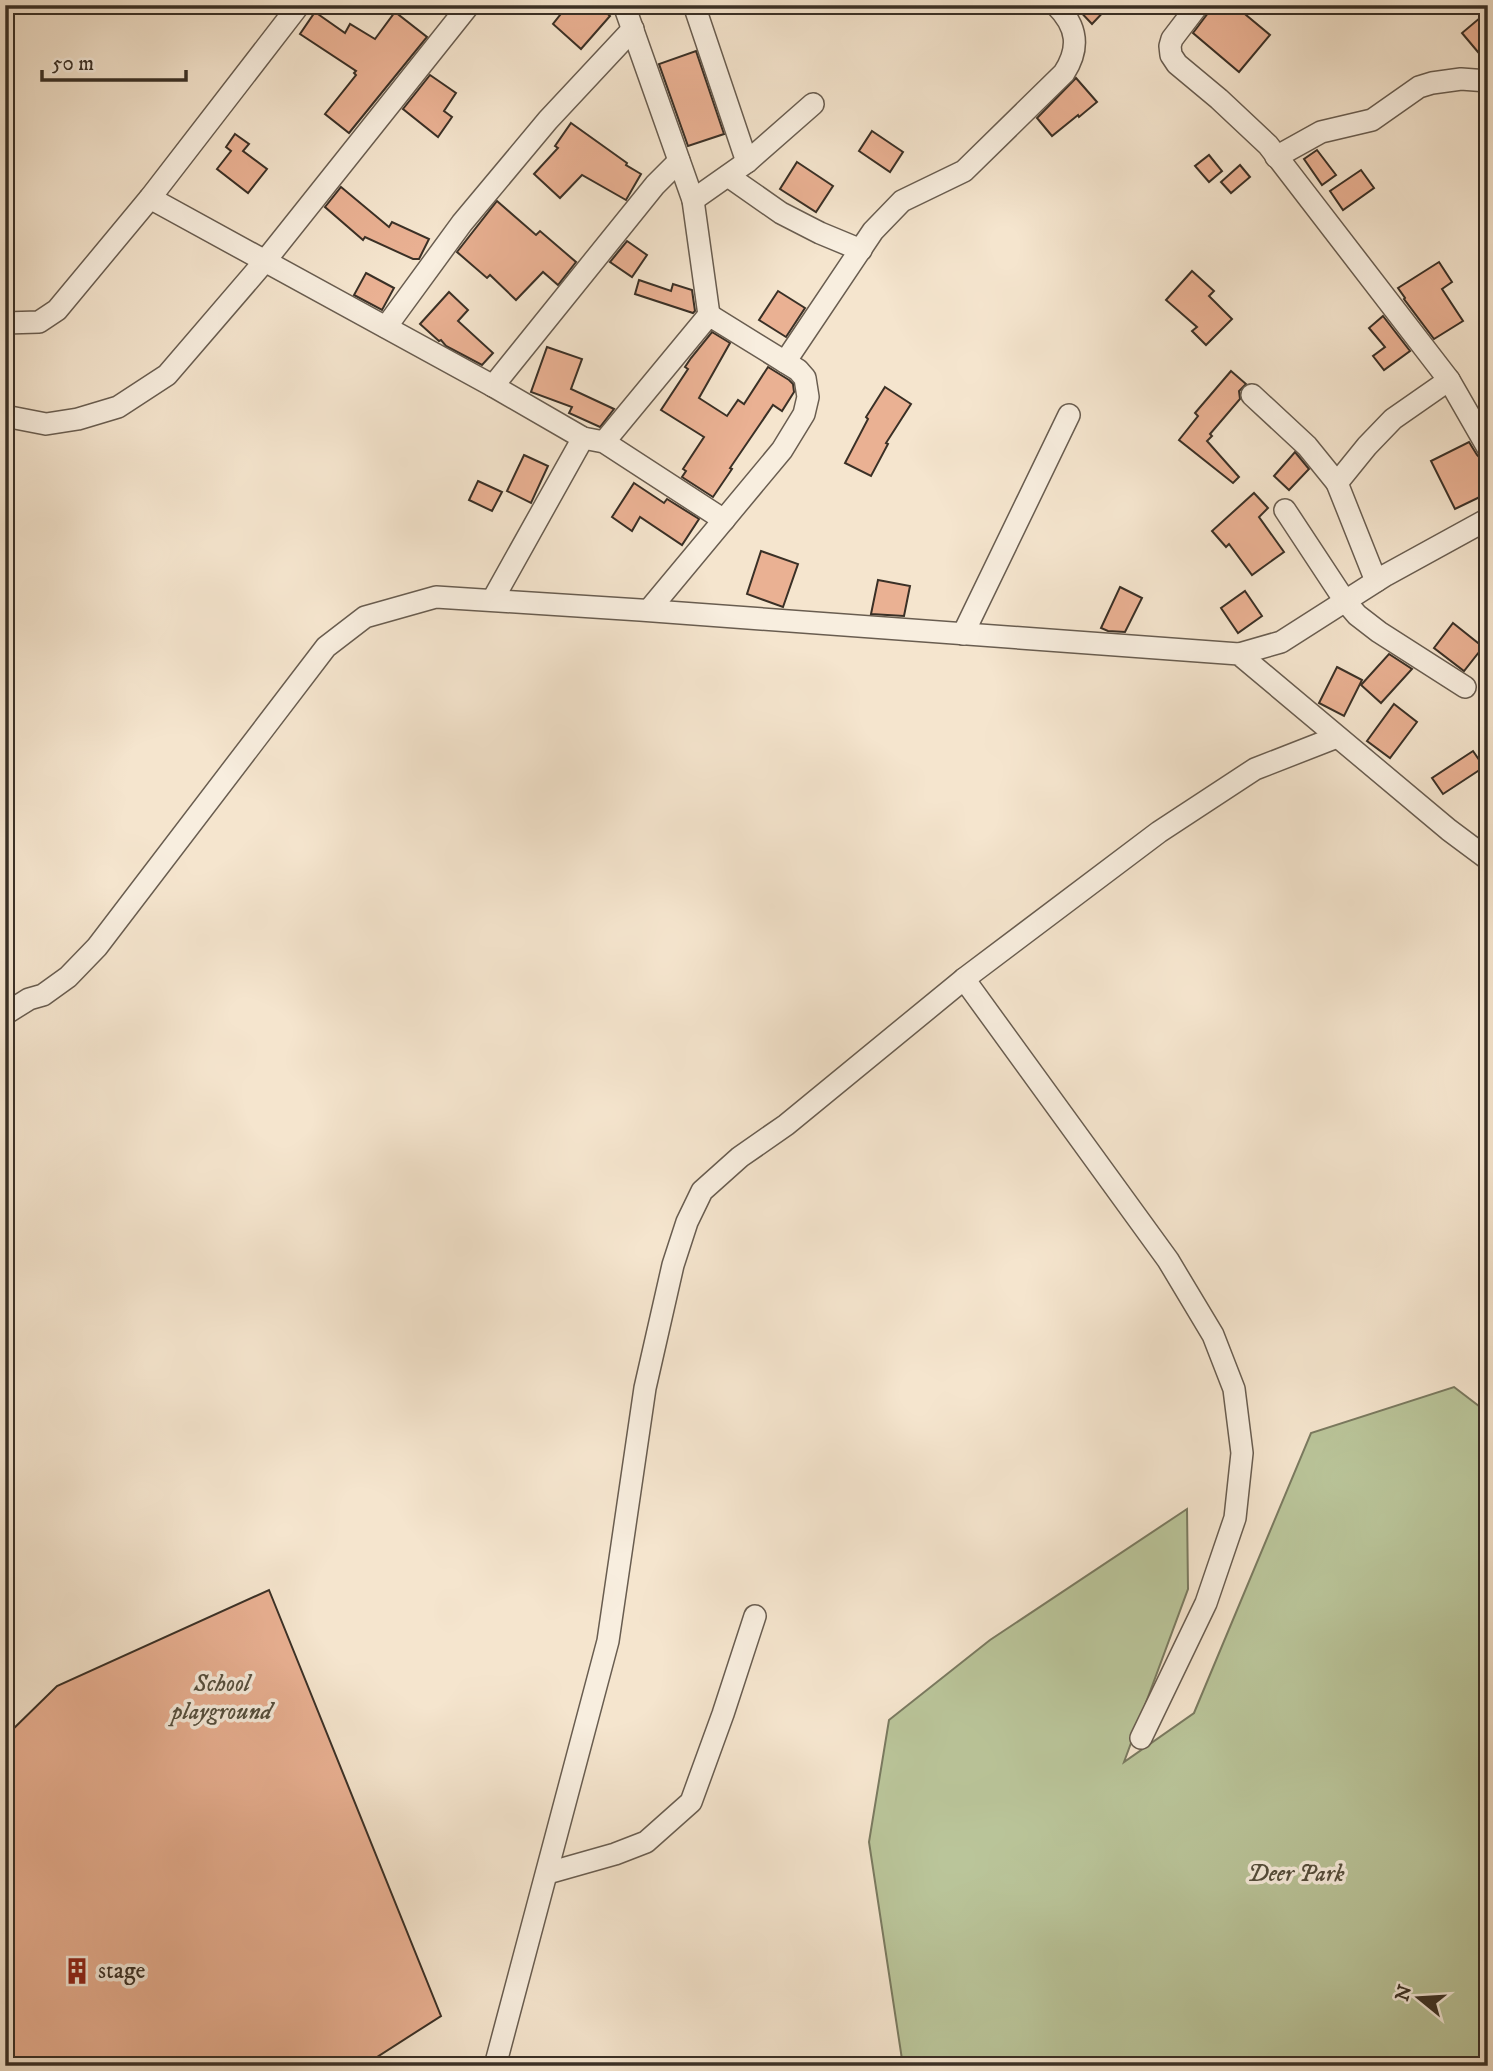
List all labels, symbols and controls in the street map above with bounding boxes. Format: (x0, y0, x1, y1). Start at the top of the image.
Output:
scale bar (42, 38, 186, 82)
text: 50 m (52, 51, 94, 77)
park label: School playground (168, 1669, 276, 1727)
park label: Deer Park (1248, 1859, 1344, 1889)
building icon: stage (62, 1956, 92, 1986)
place label: stage (98, 1956, 146, 1986)
north arrow (1384, 1962, 1454, 2032)
text: N (1391, 1982, 1418, 2004)

